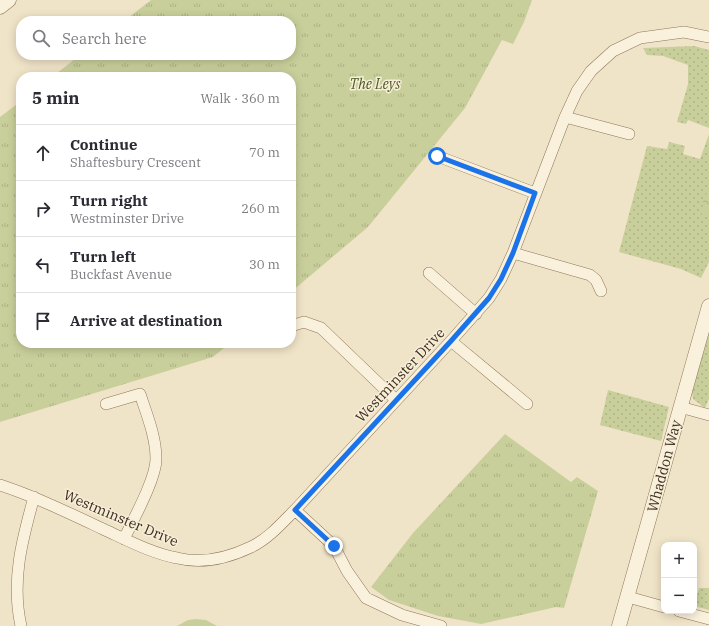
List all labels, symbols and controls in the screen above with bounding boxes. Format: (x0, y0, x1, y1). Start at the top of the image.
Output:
search box (16, 16, 296, 60)
icon: search (30, 27, 52, 49)
text: Search here (62, 29, 147, 48)
park label: The Leys (350, 75, 401, 93)
text: 5 min (32, 87, 80, 109)
text: Walk · 360 m (201, 90, 280, 107)
text: Continue (70, 135, 137, 154)
icon: ahead (32, 142, 54, 164)
text: 70 m (249, 144, 280, 161)
route start (428, 147, 446, 165)
text: Shaftesbury Crescent (70, 154, 201, 171)
text: Turn right (70, 191, 148, 210)
icon: right (32, 198, 54, 220)
text: 260 m (241, 200, 280, 217)
text: Westminster Drive (70, 210, 184, 227)
text: Turn left (70, 247, 136, 266)
icon: left (32, 254, 54, 276)
text: 30 m (249, 256, 280, 273)
text: Buckfast Avenue (70, 266, 172, 283)
icon: arrive (32, 310, 54, 332)
text: Arrive at destination (70, 311, 222, 330)
street label: Westminster Drive (352, 324, 448, 426)
street label: Whaddon Way (643, 417, 685, 514)
street label: Westminster Drive (61, 486, 181, 550)
route end (325, 537, 343, 555)
map controls (661, 542, 697, 614)
button: + (661, 542, 697, 578)
button: − (661, 578, 697, 614)

